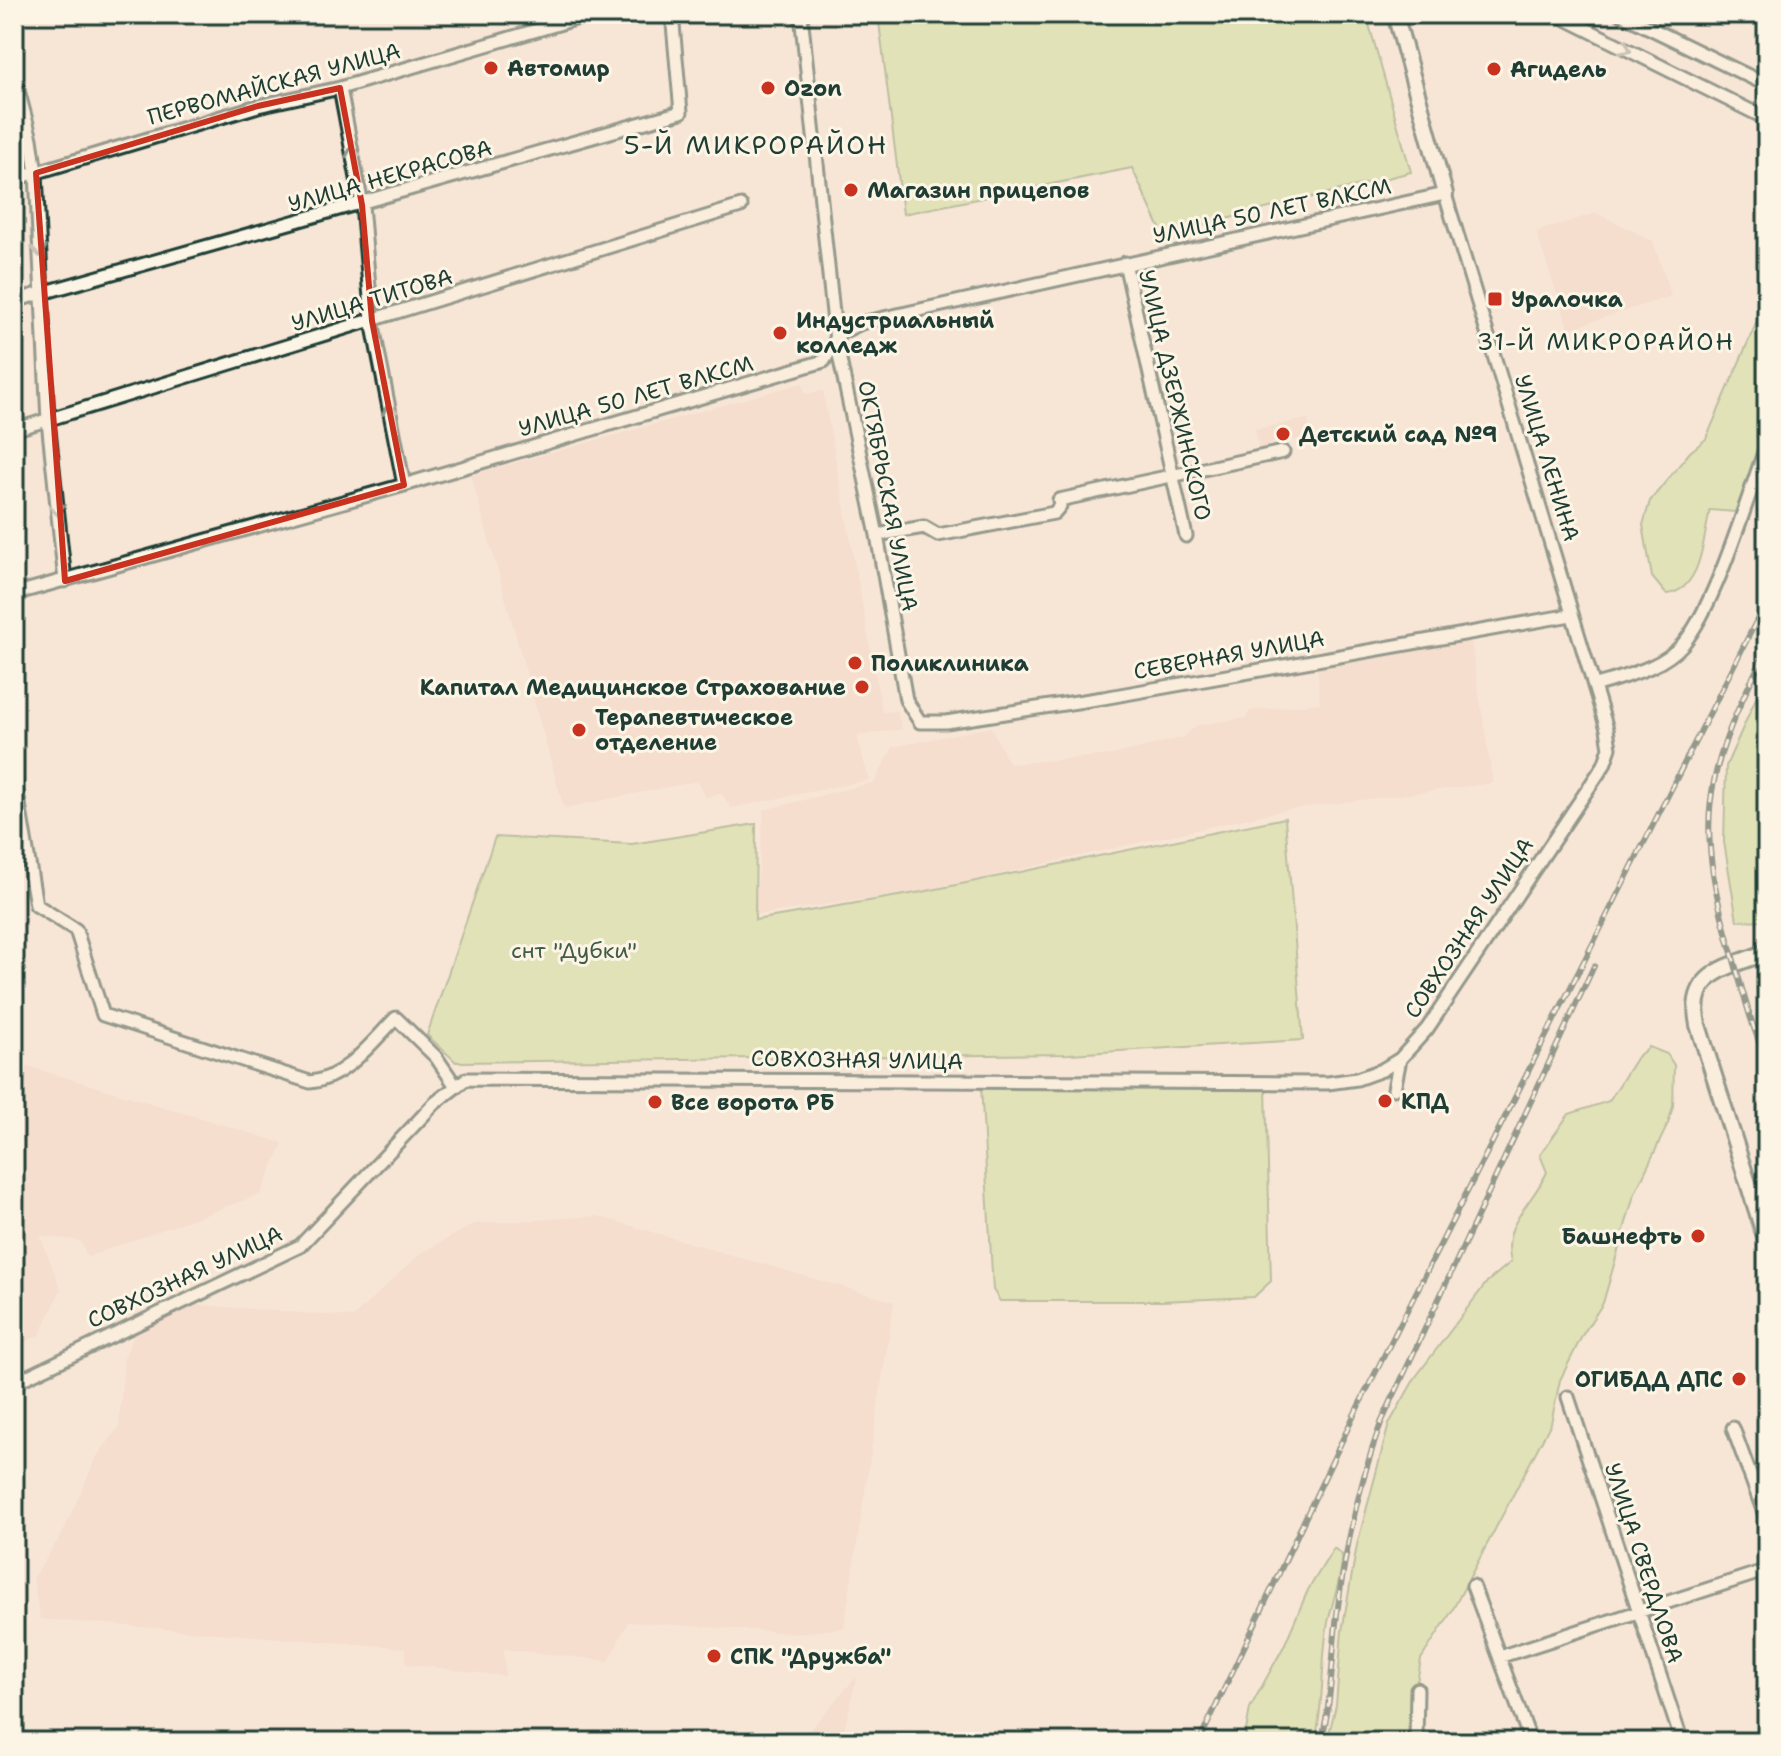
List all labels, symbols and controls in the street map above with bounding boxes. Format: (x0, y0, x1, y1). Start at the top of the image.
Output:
street label: ПЕРВОМАЙСКАЯ УЛИЦА (144, 36, 404, 132)
one-way arrow (1617, 39, 1632, 55)
place label: Автомир (507, 54, 610, 83)
place label: Агидель (1510, 55, 1607, 84)
marker: Автомир (482, 59, 500, 77)
marker: Агидель (1485, 60, 1503, 78)
place label: Ozon (784, 74, 842, 103)
marker: Ozon (759, 79, 777, 97)
district label: 5-Й МИКРОРАЙОН (624, 127, 888, 162)
street label: УЛИЦА НЕКРАСОВА (285, 133, 495, 219)
one-way arrow (344, 145, 361, 158)
street label: УЛИЦА 50 ЛЕТ ВЛКСМ (1150, 172, 1394, 250)
place label: Магазин прицепов (867, 176, 1089, 205)
marker: Магазин прицепов (842, 181, 860, 199)
one-way arrow (30, 245, 47, 258)
street label: УЛИЦА ТИТОВА (288, 262, 456, 338)
street label: УЛИЦА ДЗЕРЖИНСКОГО (1132, 267, 1218, 523)
place label: Уралочка (1511, 285, 1623, 314)
marker: Уралочка (1486, 290, 1504, 308)
place label: Индустриальный колледж (796, 306, 994, 360)
marker: Индустриальный колледж (771, 324, 789, 342)
district label: 31-Й МИКРОРАЙОН (1477, 326, 1735, 358)
street label: УЛИЦА 50 ЛЕТ ВЛКСМ (515, 349, 757, 443)
street label: УЛИЦА ЛЕНИНА (1508, 371, 1586, 545)
street label: ОКТЯБРЬСКАЯ УЛИЦА (851, 378, 925, 614)
one-way arrow (382, 402, 399, 415)
place label: Детский сад №9 (1299, 420, 1498, 449)
marker: Детский сад №9 (1274, 425, 1292, 443)
one-way arrow (49, 504, 66, 517)
street label: СЕВЕРНАЯ УЛИЦА (1131, 624, 1327, 686)
place label: Поликлиника (871, 649, 1029, 678)
marker: Поликлиника (846, 654, 864, 672)
place label: Капитал Медицинское Страхование (420, 673, 846, 702)
marker: Капитал Медицинское Страхование (853, 678, 871, 696)
place label: Терапевтическое отделение (595, 703, 793, 757)
marker: Терапевтическое отделение (570, 721, 588, 739)
street label: СОВХОЗНАЯ УЛИЦА (1398, 832, 1540, 1024)
park label: снт "Дубки" (511, 936, 637, 965)
street label: СОВХОЗНАЯ УЛИЦА (751, 1044, 963, 1076)
place label: КПД (1401, 1087, 1449, 1116)
place label: Все ворота РБ (671, 1088, 834, 1117)
marker: КПД (1376, 1092, 1394, 1110)
marker: Все ворота РБ (646, 1093, 664, 1111)
street label: СОВХОЗНАЯ УЛИЦА (83, 1219, 287, 1335)
place label: Башнефть (1561, 1222, 1682, 1251)
marker: Башнефть (1689, 1227, 1707, 1245)
place label: ОГИБДД ДПС (1575, 1365, 1723, 1394)
marker: ОГИБДД ДПС (1730, 1370, 1748, 1388)
street label: УЛИЦА СВЕРДЛОВА (1598, 1459, 1690, 1667)
place label: СПК "Дружба" (730, 1642, 892, 1671)
marker: СПК "Дружба" (705, 1647, 723, 1665)

